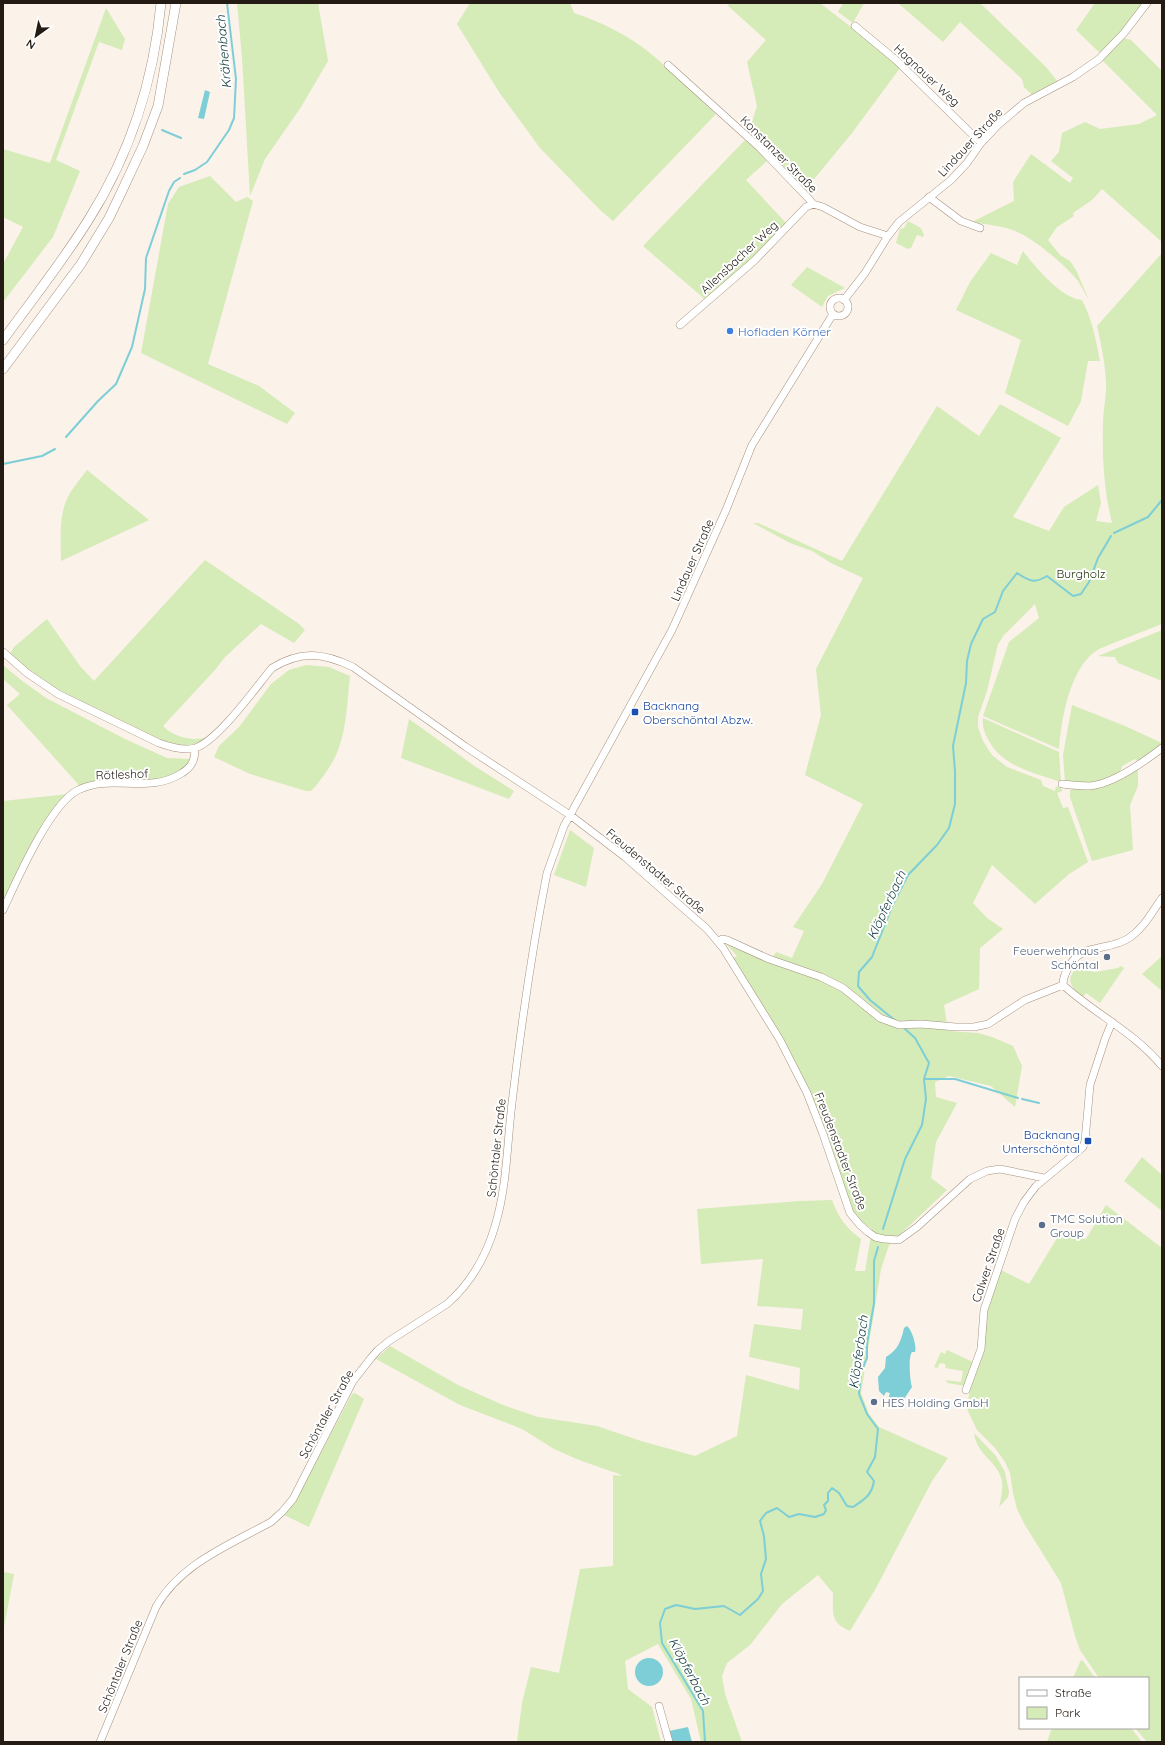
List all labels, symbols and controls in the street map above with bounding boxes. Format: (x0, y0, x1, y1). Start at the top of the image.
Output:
water label: Krähenbach (212, 14, 234, 89)
north arrow (16, 16, 56, 56)
text: N (23, 36, 38, 52)
street label: Hagnauer Weg (891, 41, 963, 109)
street label: Lindauer Straße (934, 104, 1006, 179)
street label: Konstanzer Straße (737, 112, 821, 196)
street label: Allensbacher Weg (697, 217, 781, 297)
place label: Hofladen Körner (738, 324, 831, 339)
marker: Hofladen Körner (725, 326, 735, 336)
street label: Lindauer Straße (667, 516, 717, 603)
park label: Burgholz (1056, 566, 1106, 581)
place label: Backnang Oberschöntal Abzw. (643, 698, 753, 727)
marker: Backnang Oberschöntal Abzw. (630, 707, 640, 717)
street label: Rötleshof (95, 766, 149, 782)
street label: Freudenstadter Straße (603, 825, 709, 917)
water label: Klöpferbach (863, 868, 909, 942)
place label: Feuerwehrhaus Schöntal (1013, 943, 1099, 972)
marker: Feuerwehrhaus Schöntal (1102, 952, 1112, 962)
street label: Freudenstadter Straße (812, 1090, 871, 1212)
street label: Schöntaler Straße (483, 1098, 509, 1198)
place label: Backnang Unterschöntal (1002, 1127, 1080, 1156)
marker: Backnang Unterschöntal (1083, 1136, 1093, 1146)
place label: TMC Solution Group (1050, 1211, 1123, 1240)
marker: TMC Solution Group (1037, 1220, 1047, 1230)
street label: Calwer Straße (968, 1225, 1008, 1304)
water label: Klöpferbach (845, 1314, 871, 1390)
street label: Schöntaler Straße (295, 1367, 357, 1461)
place label: HES Holding GmbH (882, 1395, 989, 1410)
marker: HES Holding GmbH (869, 1397, 879, 1407)
street label: Schöntaler Straße (94, 1617, 146, 1715)
water label: Klöpferbach (666, 1635, 715, 1708)
legend (1019, 1677, 1149, 1729)
text: Straße (1055, 1685, 1092, 1700)
text: Park (1055, 1705, 1080, 1720)

